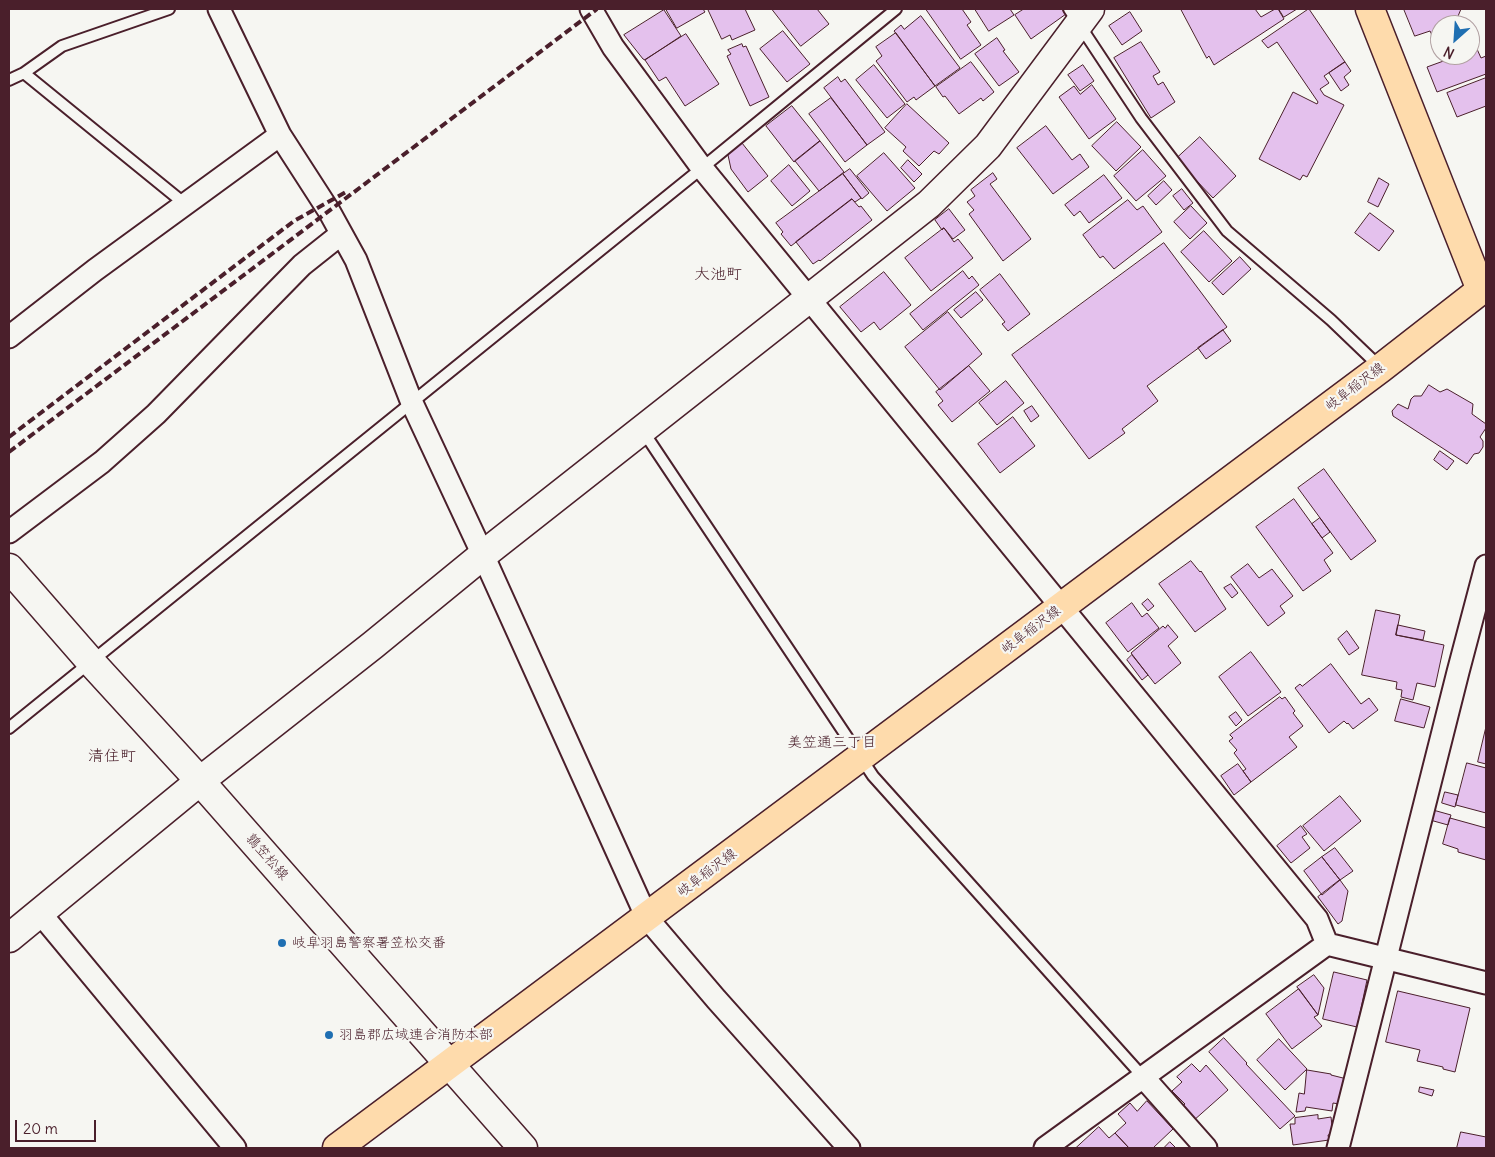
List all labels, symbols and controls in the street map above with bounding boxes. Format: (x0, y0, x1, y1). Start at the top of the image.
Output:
north arrow (1430, 15, 1480, 65)
text: N (1441, 42, 1457, 63)
district label: 大池町 (694, 264, 742, 284)
street label: 岐阜稲沢線 (1322, 359, 1388, 415)
street label: 岐阜稲沢線 (998, 602, 1064, 658)
district label: 美笠通三丁目 (787, 734, 877, 752)
district label: 清住町 (88, 746, 136, 766)
street label: 鶉笠松線 (242, 830, 292, 884)
street label: 岐阜稲沢線 (674, 845, 740, 901)
place label: 岐阜羽島警察署笠松交番 (292, 935, 446, 951)
marker: 岐阜羽島警察署笠松交番 (276, 937, 288, 949)
place label: 羽島郡広域連合消防本部 (339, 1027, 493, 1043)
marker: 羽島郡広域連合消防本部 (323, 1029, 335, 1041)
scale bar (18, 1110, 99, 1142)
text: 20 m (23, 1119, 58, 1138)

